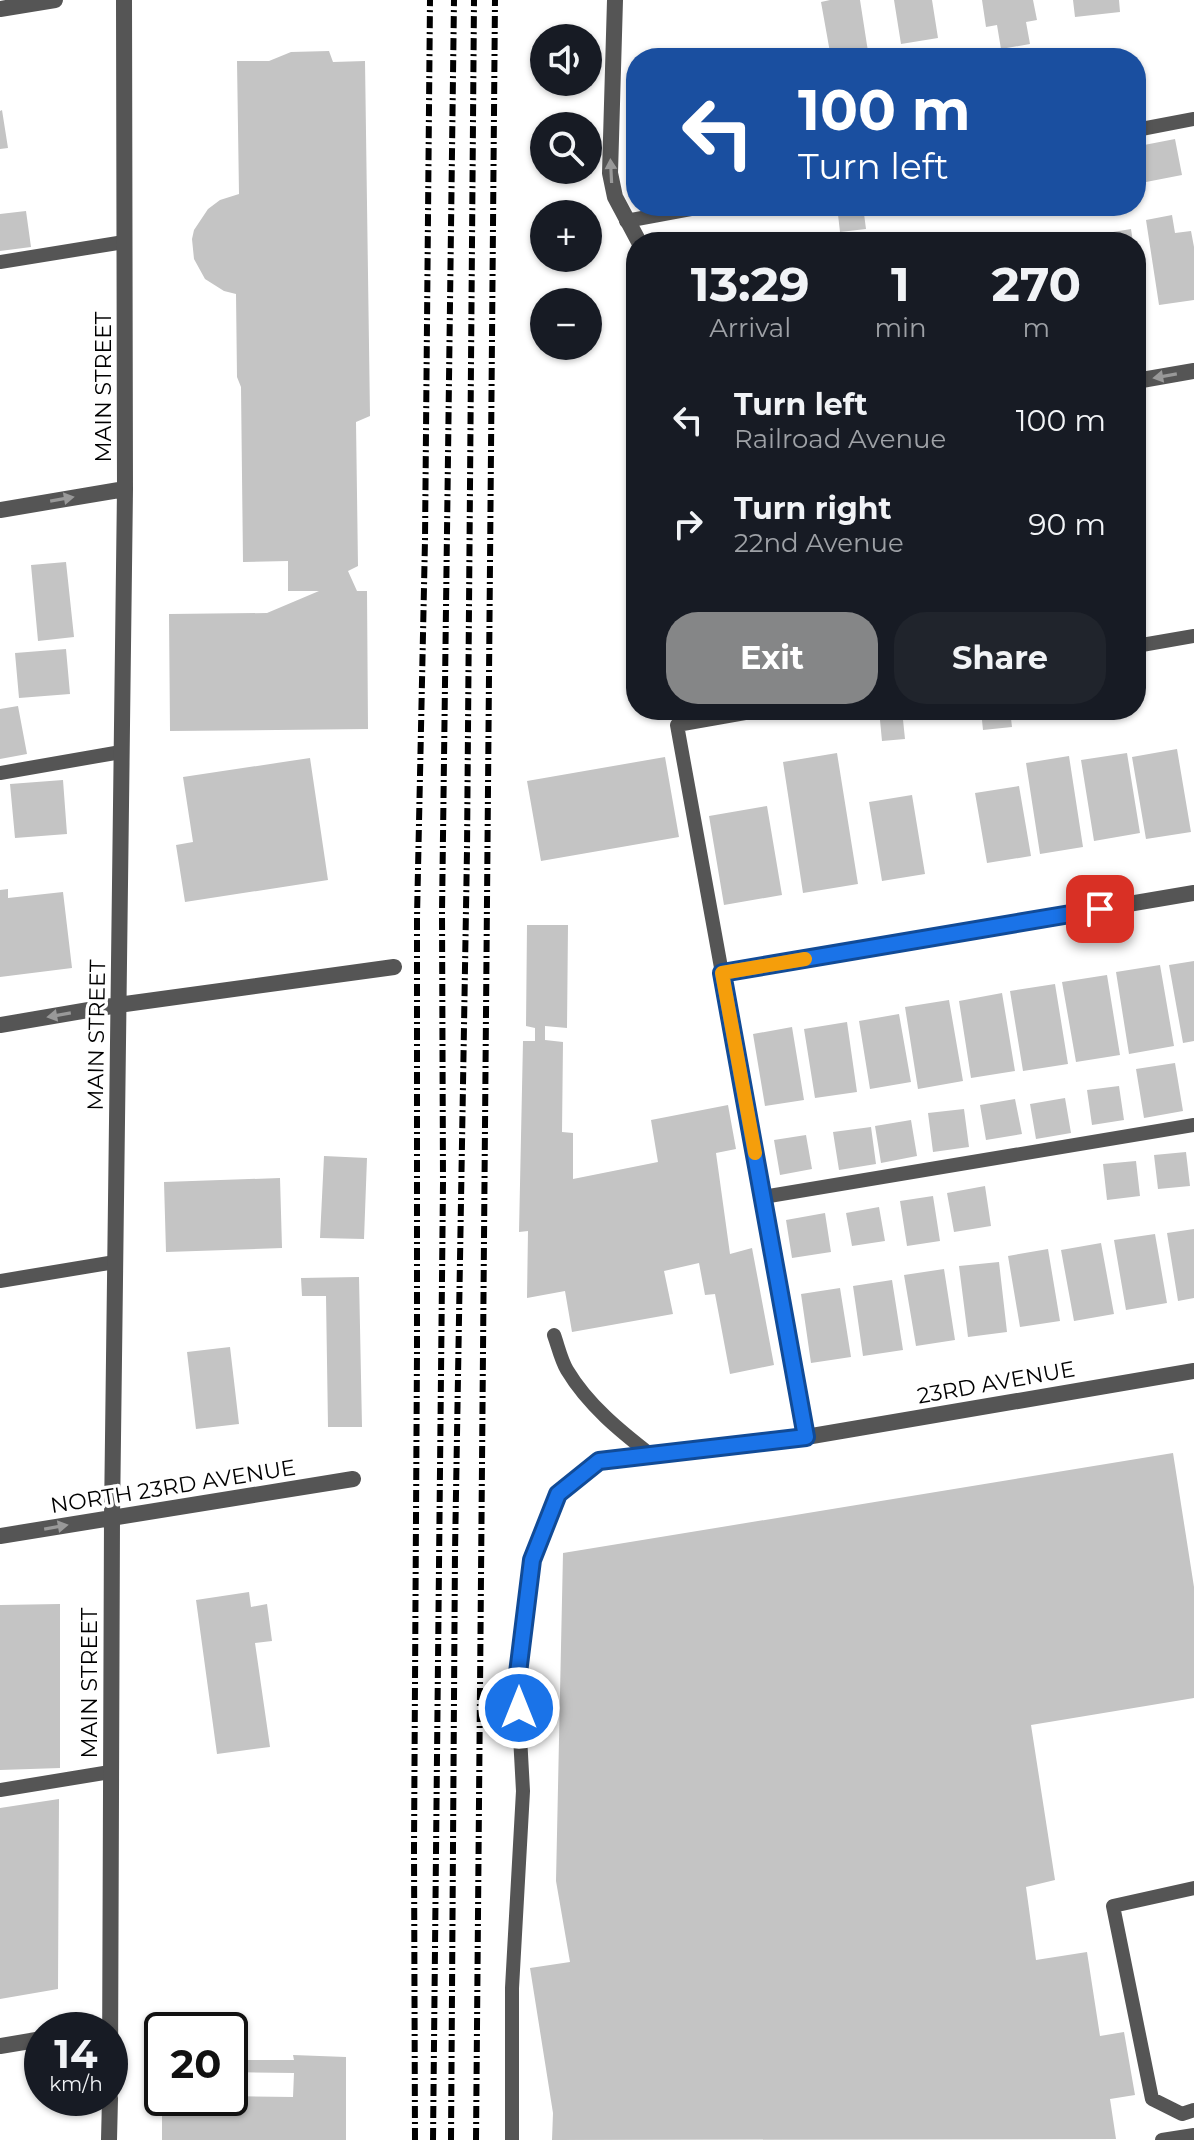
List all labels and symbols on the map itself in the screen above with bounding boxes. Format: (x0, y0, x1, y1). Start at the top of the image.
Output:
one-way arrow (605, 157, 618, 183)
street label: MAIN STREET (90, 311, 117, 463)
one-way arrow (1152, 370, 1177, 383)
one-way arrow (50, 493, 75, 505)
pin (1066, 875, 1134, 943)
street label: MAIN STREET (82, 959, 111, 1111)
one-way arrow (46, 1009, 71, 1021)
street label: 23RD AVENUE (915, 1355, 1077, 1410)
street label: NORTH 23RD AVENUE (49, 1454, 298, 1519)
one-way arrow (44, 1520, 69, 1533)
street label: MAIN STREET (76, 1607, 103, 1759)
position arrow (477, 1666, 561, 1750)
speed limit sign: 20 (144, 2012, 248, 2116)

